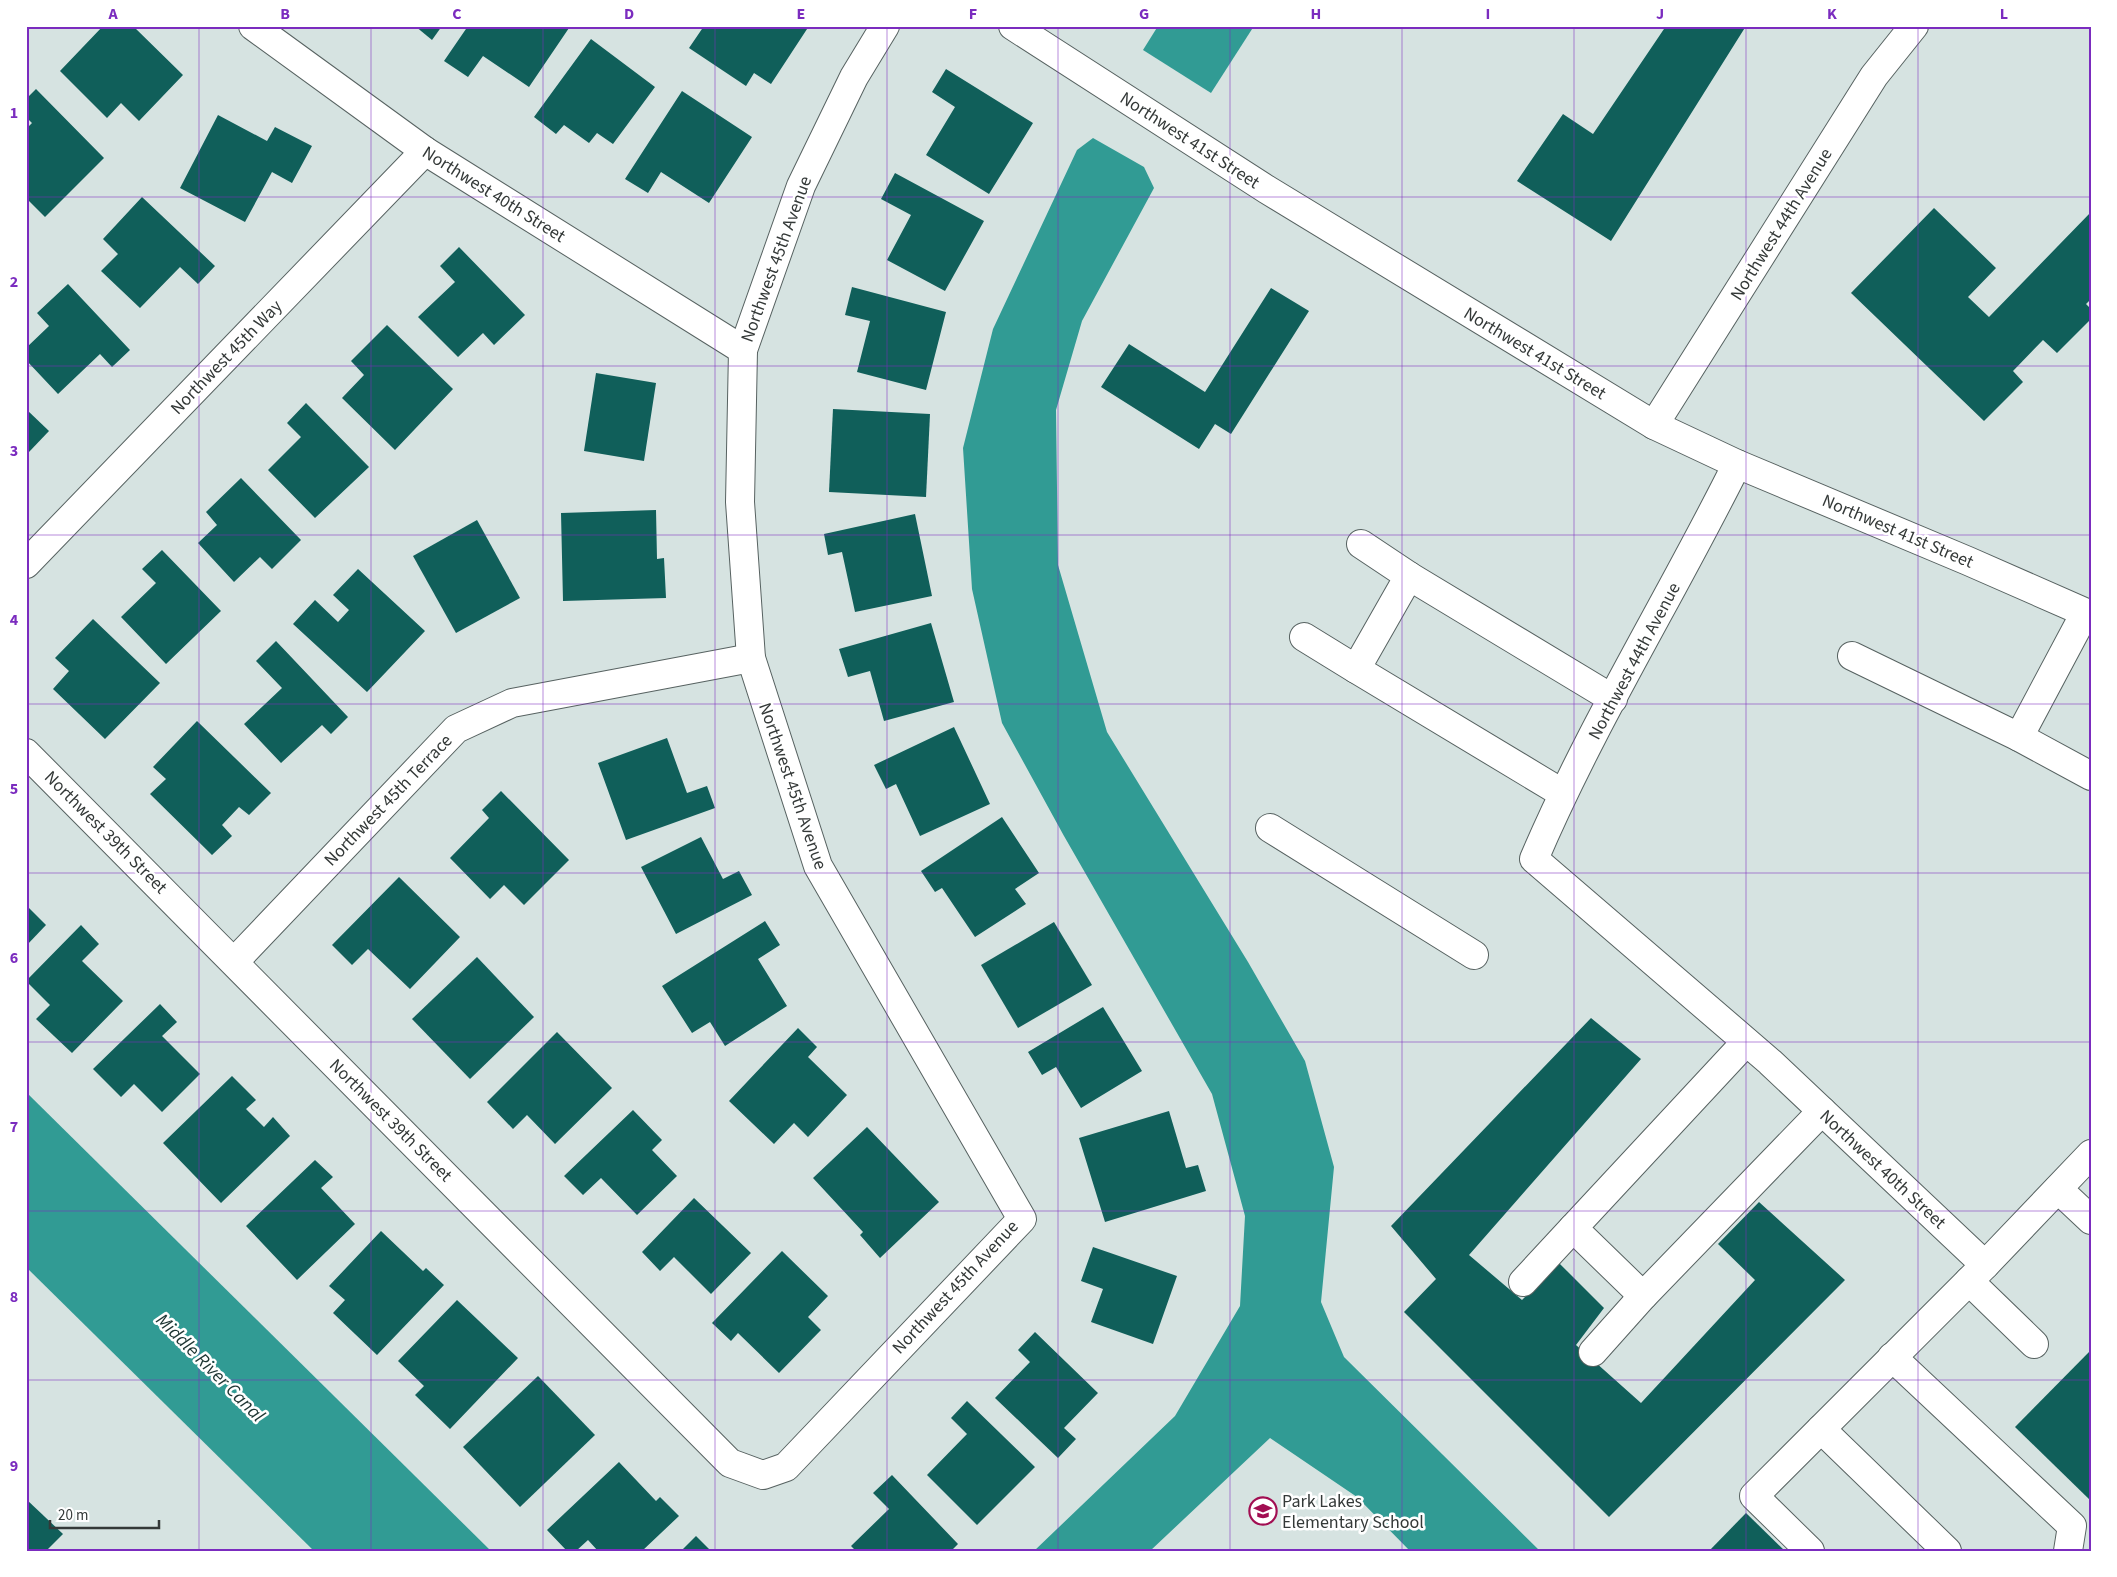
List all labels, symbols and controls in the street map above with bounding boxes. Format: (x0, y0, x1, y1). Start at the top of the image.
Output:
text: A (107, 3, 118, 25)
text: B (280, 3, 290, 25)
text: C (452, 3, 462, 25)
text: D (624, 3, 634, 25)
text: E (797, 3, 805, 25)
text: F (969, 3, 977, 25)
text: G (1139, 3, 1149, 25)
text: H (1311, 3, 1321, 25)
text: I (1486, 3, 1490, 25)
text: J (1656, 3, 1664, 25)
text: K (1827, 3, 1837, 25)
text: L (2000, 3, 2008, 25)
street label: Northwest 41st Street (1115, 86, 1264, 195)
text: 1 (10, 102, 18, 124)
street label: Northwest 40th Street (417, 140, 570, 249)
street label: Northwest 44th Avenue (1724, 143, 1838, 305)
street label: Northwest 45th Avenue (735, 173, 818, 346)
text: 2 (10, 271, 18, 293)
street label: Northwest 45th Way (165, 294, 288, 420)
street label: Northwest 41st Street (1459, 301, 1611, 406)
text: 3 (10, 440, 18, 462)
street label: Northwest 41st Street (1818, 488, 1977, 575)
street label: Northwest 44th Avenue (1582, 578, 1687, 744)
text: 4 (10, 609, 19, 631)
street label: Northwest 45th Avenue (752, 699, 833, 873)
street label: Northwest 45th Terrace (319, 729, 458, 872)
street label: Northwest 39th Street (39, 765, 173, 899)
text: 5 (10, 778, 18, 800)
text: 6 (10, 947, 18, 969)
street label: Northwest 39th Street (324, 1053, 458, 1187)
street label: Northwest 40th Street (1814, 1104, 1951, 1235)
text: 7 (10, 1116, 18, 1138)
street label: Northwest 45th Avenue (887, 1215, 1024, 1360)
text: 8 (10, 1286, 18, 1308)
water label: Middle River Canal (149, 1308, 271, 1429)
text: 9 (10, 1455, 18, 1477)
place label: Park Lakes Elementary School (1282, 1489, 1424, 1535)
school or university icon: Park Lakes Elementary School (1248, 1496, 1278, 1526)
scale bar (50, 1497, 159, 1529)
text: 20 m (58, 1505, 88, 1526)

